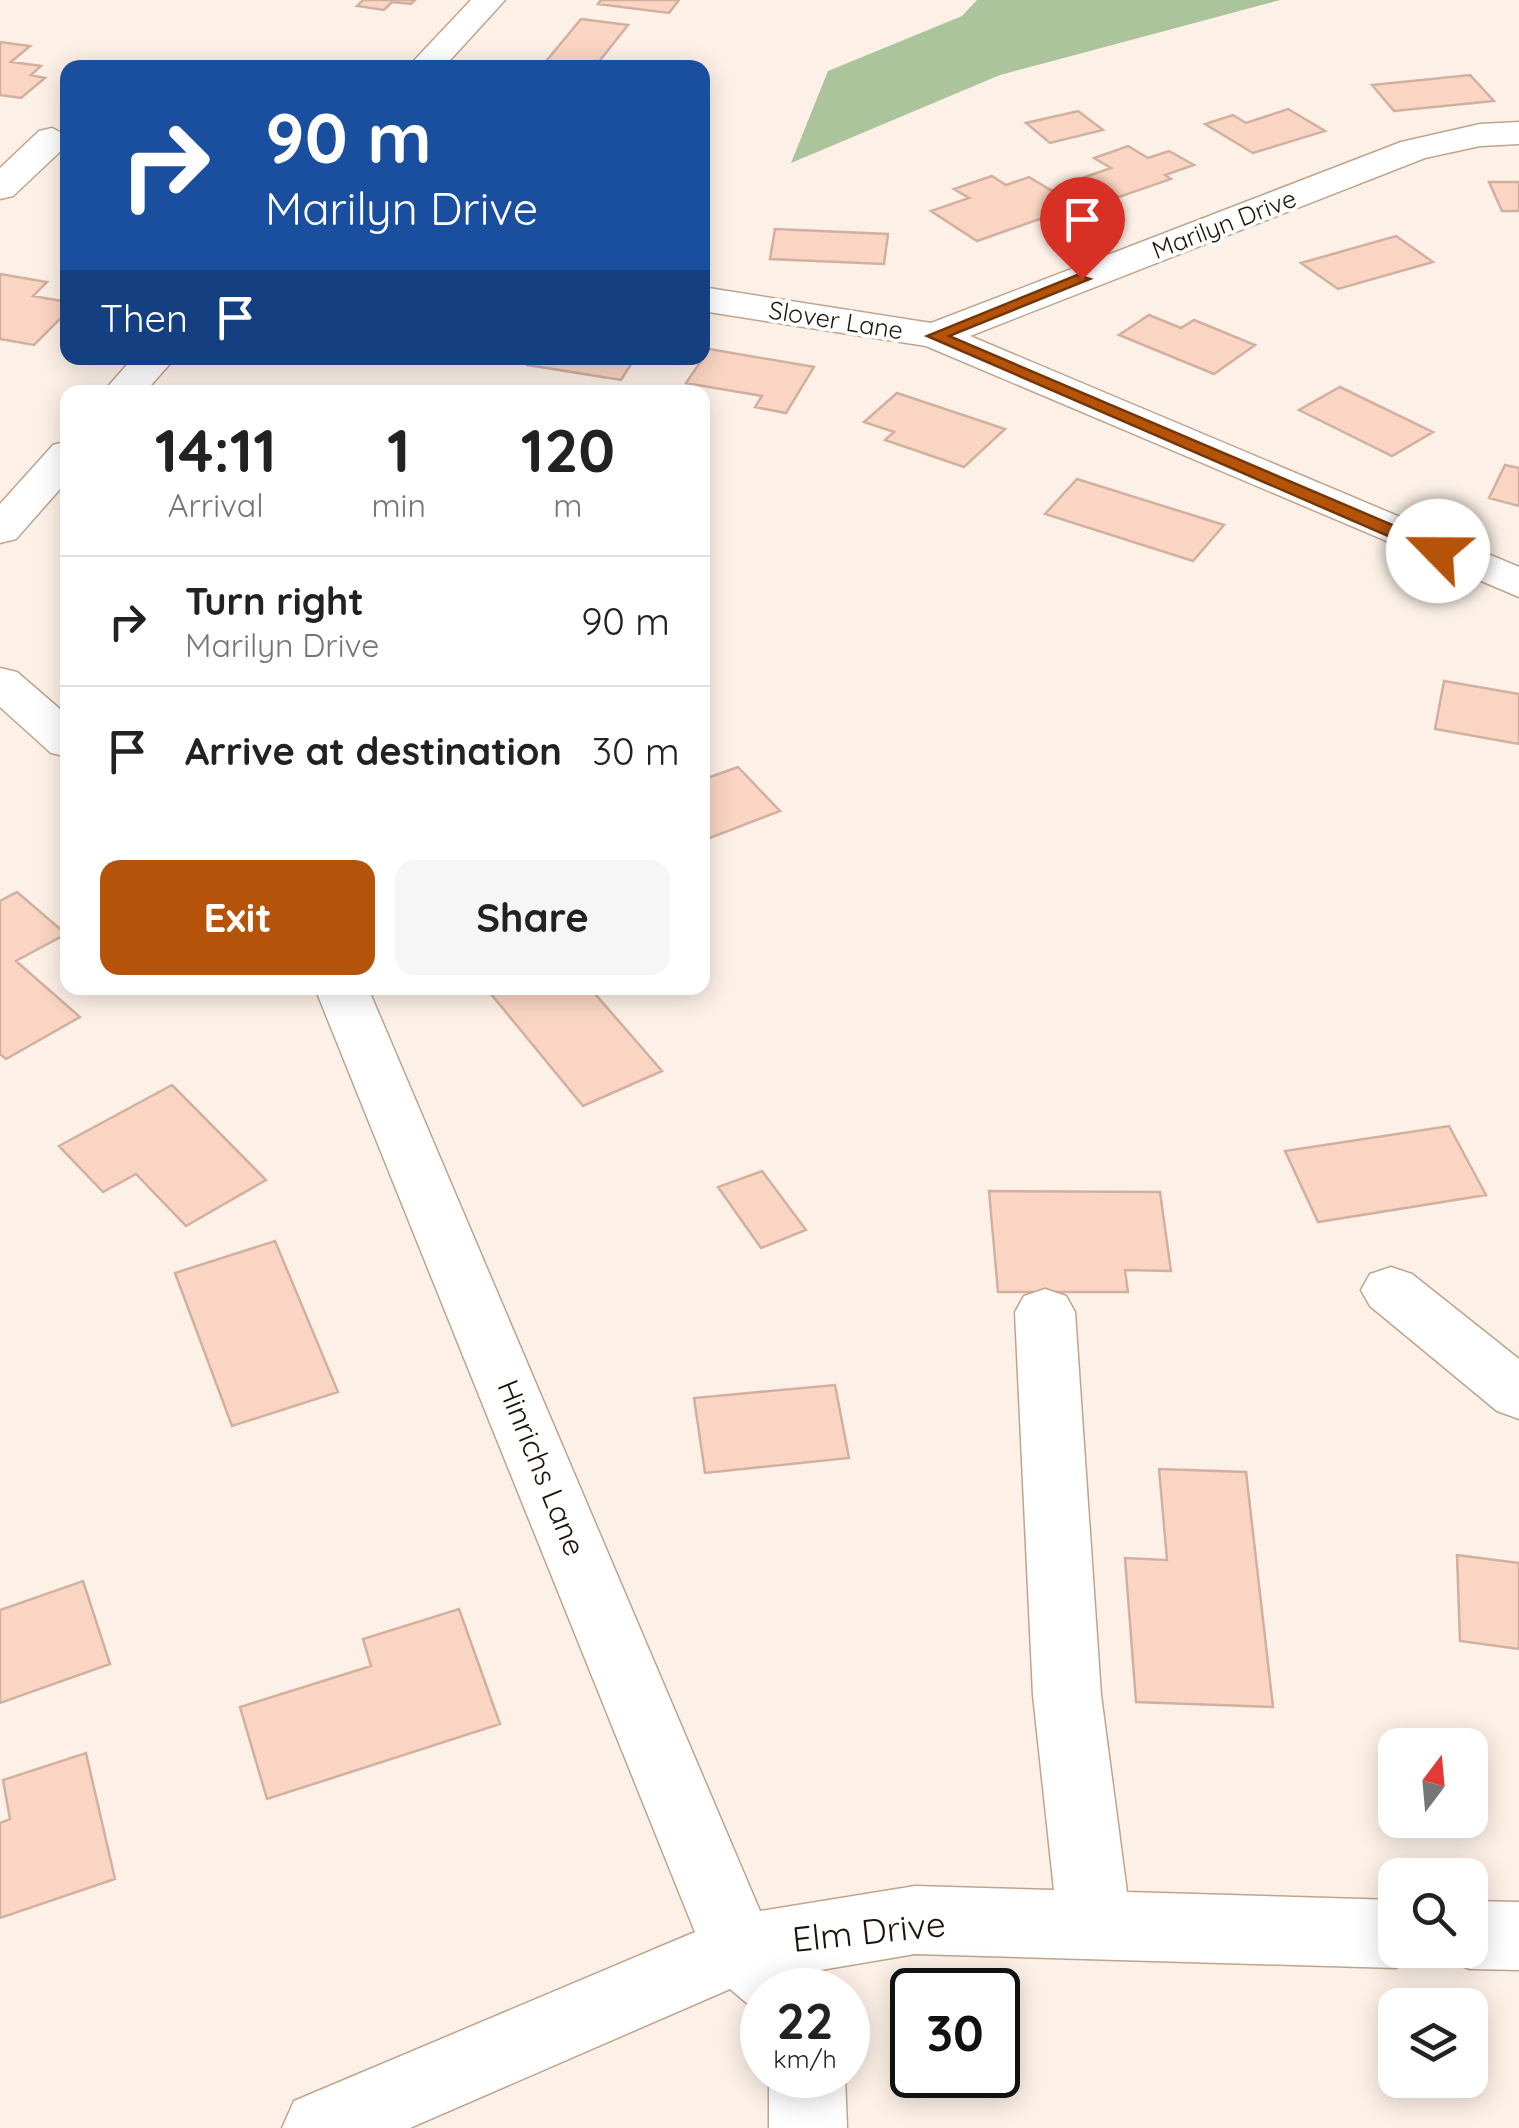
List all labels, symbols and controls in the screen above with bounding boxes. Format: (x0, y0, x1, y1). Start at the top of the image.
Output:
text: 90 m (265, 93, 432, 181)
icon: right (100, 100, 230, 230)
pin (1040, 177, 1125, 280)
text: Marilyn Drive (265, 180, 538, 236)
street label: Marilyn Drive (1147, 182, 1300, 265)
icon: arrive (1055, 192, 1110, 247)
icon: arrive (208, 290, 263, 345)
text: Then (100, 294, 188, 342)
street label: Slover Lane (767, 294, 905, 345)
text: 14:11 (155, 412, 277, 487)
text: 1 (387, 412, 410, 487)
text: 120 (521, 412, 615, 487)
text: Arrival (168, 485, 264, 525)
text: min (371, 485, 426, 525)
text: m (553, 485, 583, 525)
position arrow (1386, 499, 1490, 603)
text: Turn right (185, 577, 364, 625)
icon: right (100, 594, 155, 649)
text: 90 m (581, 597, 670, 645)
text: Marilyn Drive (185, 625, 379, 665)
icon: arrive (100, 724, 155, 779)
text: Arrive at destination (185, 727, 562, 775)
text: 30 m (592, 727, 680, 775)
button: Exit (100, 860, 375, 975)
button: Share (395, 860, 670, 975)
street label: Hinrichs Lane (489, 1374, 594, 1561)
north arrow (1378, 1728, 1488, 1838)
map controls (1378, 1728, 1488, 2098)
button: search (1378, 1858, 1488, 1968)
street label: Elm Drive (790, 1901, 948, 1961)
speed limit sign: 30 (890, 1968, 1020, 2098)
button: layers (1378, 1988, 1488, 2098)
text: 22 (777, 1989, 833, 2052)
text: km/h (773, 2043, 837, 2074)

